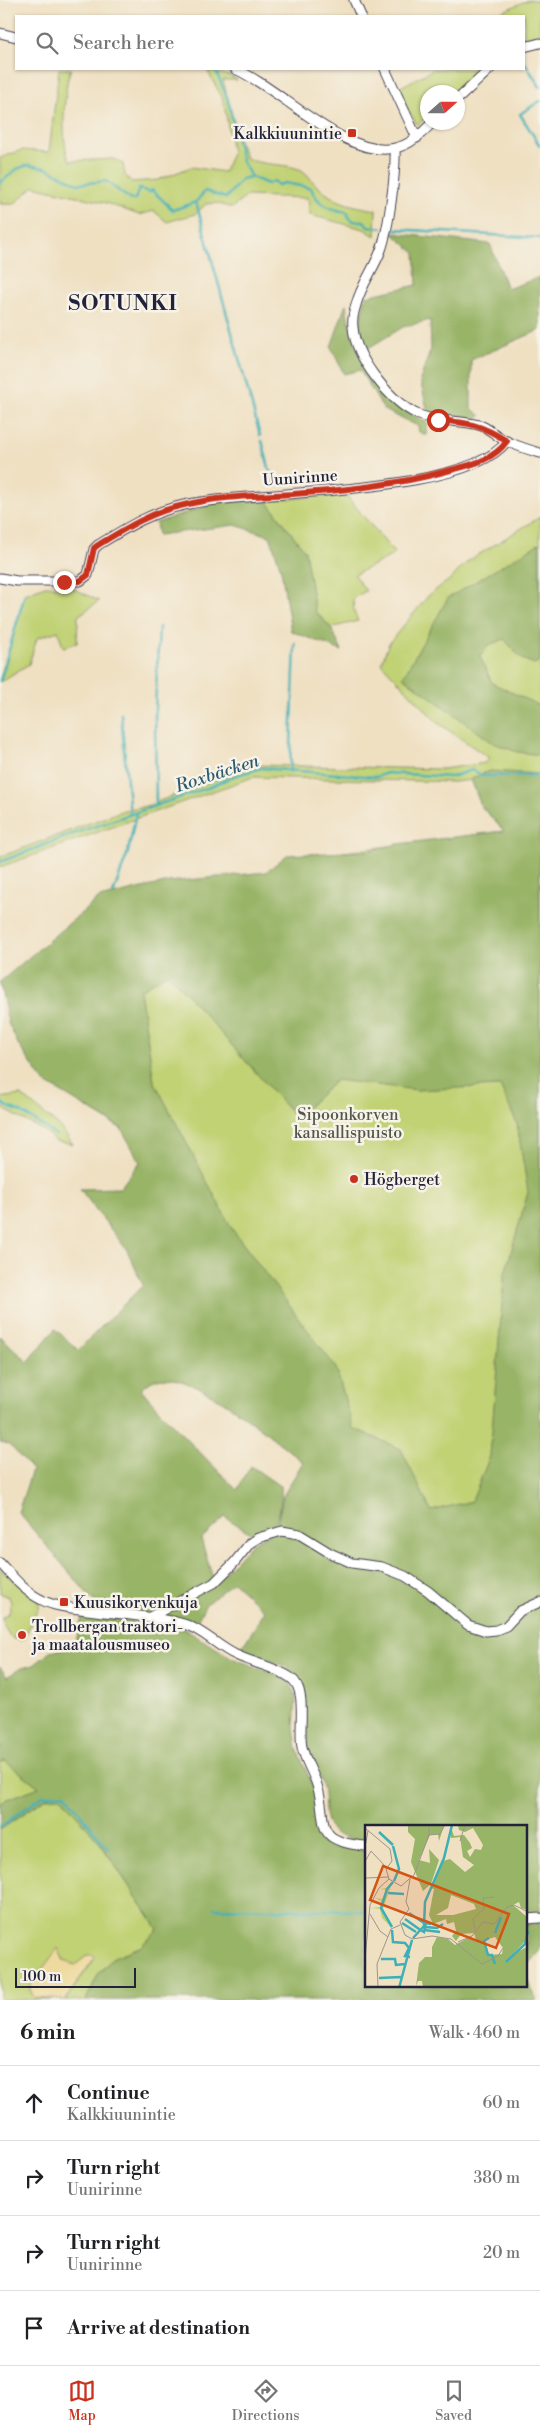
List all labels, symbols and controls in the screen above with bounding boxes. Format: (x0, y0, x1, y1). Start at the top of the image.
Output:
search box (15, 15, 525, 70)
icon: search (33, 29, 61, 57)
text: Search here (73, 31, 174, 55)
north arrow (420, 85, 465, 130)
place label: Kalkkiuunintie (233, 124, 342, 144)
marker: Kalkkiuunintie (346, 127, 358, 139)
district label: SOTUNKI (68, 291, 178, 317)
route start (427, 409, 450, 432)
street label: Uunirinne (262, 465, 338, 491)
route end (53, 571, 76, 594)
water label: Roxbäcken (171, 749, 263, 798)
park label: Sipoonkorven kansallispuisto (294, 1105, 402, 1143)
place label: Högberget (364, 1170, 440, 1190)
marker: Högberget (348, 1173, 360, 1185)
place label: Kuusikorvenkuja (74, 1593, 199, 1613)
marker: Kuusikorvenkuja (58, 1596, 70, 1608)
place label: Trollbergan traktori- ja maatalousmuseo (31, 1617, 183, 1655)
marker: Trollbergan traktori- ja maatalousmuseo (16, 1629, 28, 1641)
inset map (365, 1825, 528, 1988)
scale bar (15, 1965, 136, 1988)
text: 100 m (22, 1968, 61, 1986)
text: 6 min (20, 2020, 75, 2046)
text: Walk · 460 m (429, 2023, 520, 2043)
text: Continue (67, 2081, 150, 2105)
icon: ahead (20, 2089, 48, 2117)
text: 60 m (482, 2093, 520, 2113)
text: Kalkkiuunintie (67, 2105, 176, 2125)
text: Turn right (67, 2156, 160, 2180)
icon: right (20, 2164, 48, 2192)
text: 380 m (473, 2168, 520, 2188)
text: Uunirinne (67, 2180, 142, 2200)
text: Turn right (67, 2231, 160, 2255)
icon: right (20, 2239, 48, 2267)
text: 20 m (483, 2243, 520, 2263)
text: Uunirinne (67, 2255, 142, 2275)
icon: arrive (20, 2314, 48, 2342)
text: Arrive at destination (67, 2316, 250, 2340)
tab: Map (68, 2377, 96, 2425)
tab: Directions (232, 2377, 299, 2425)
tab: Saved (435, 2377, 472, 2425)

